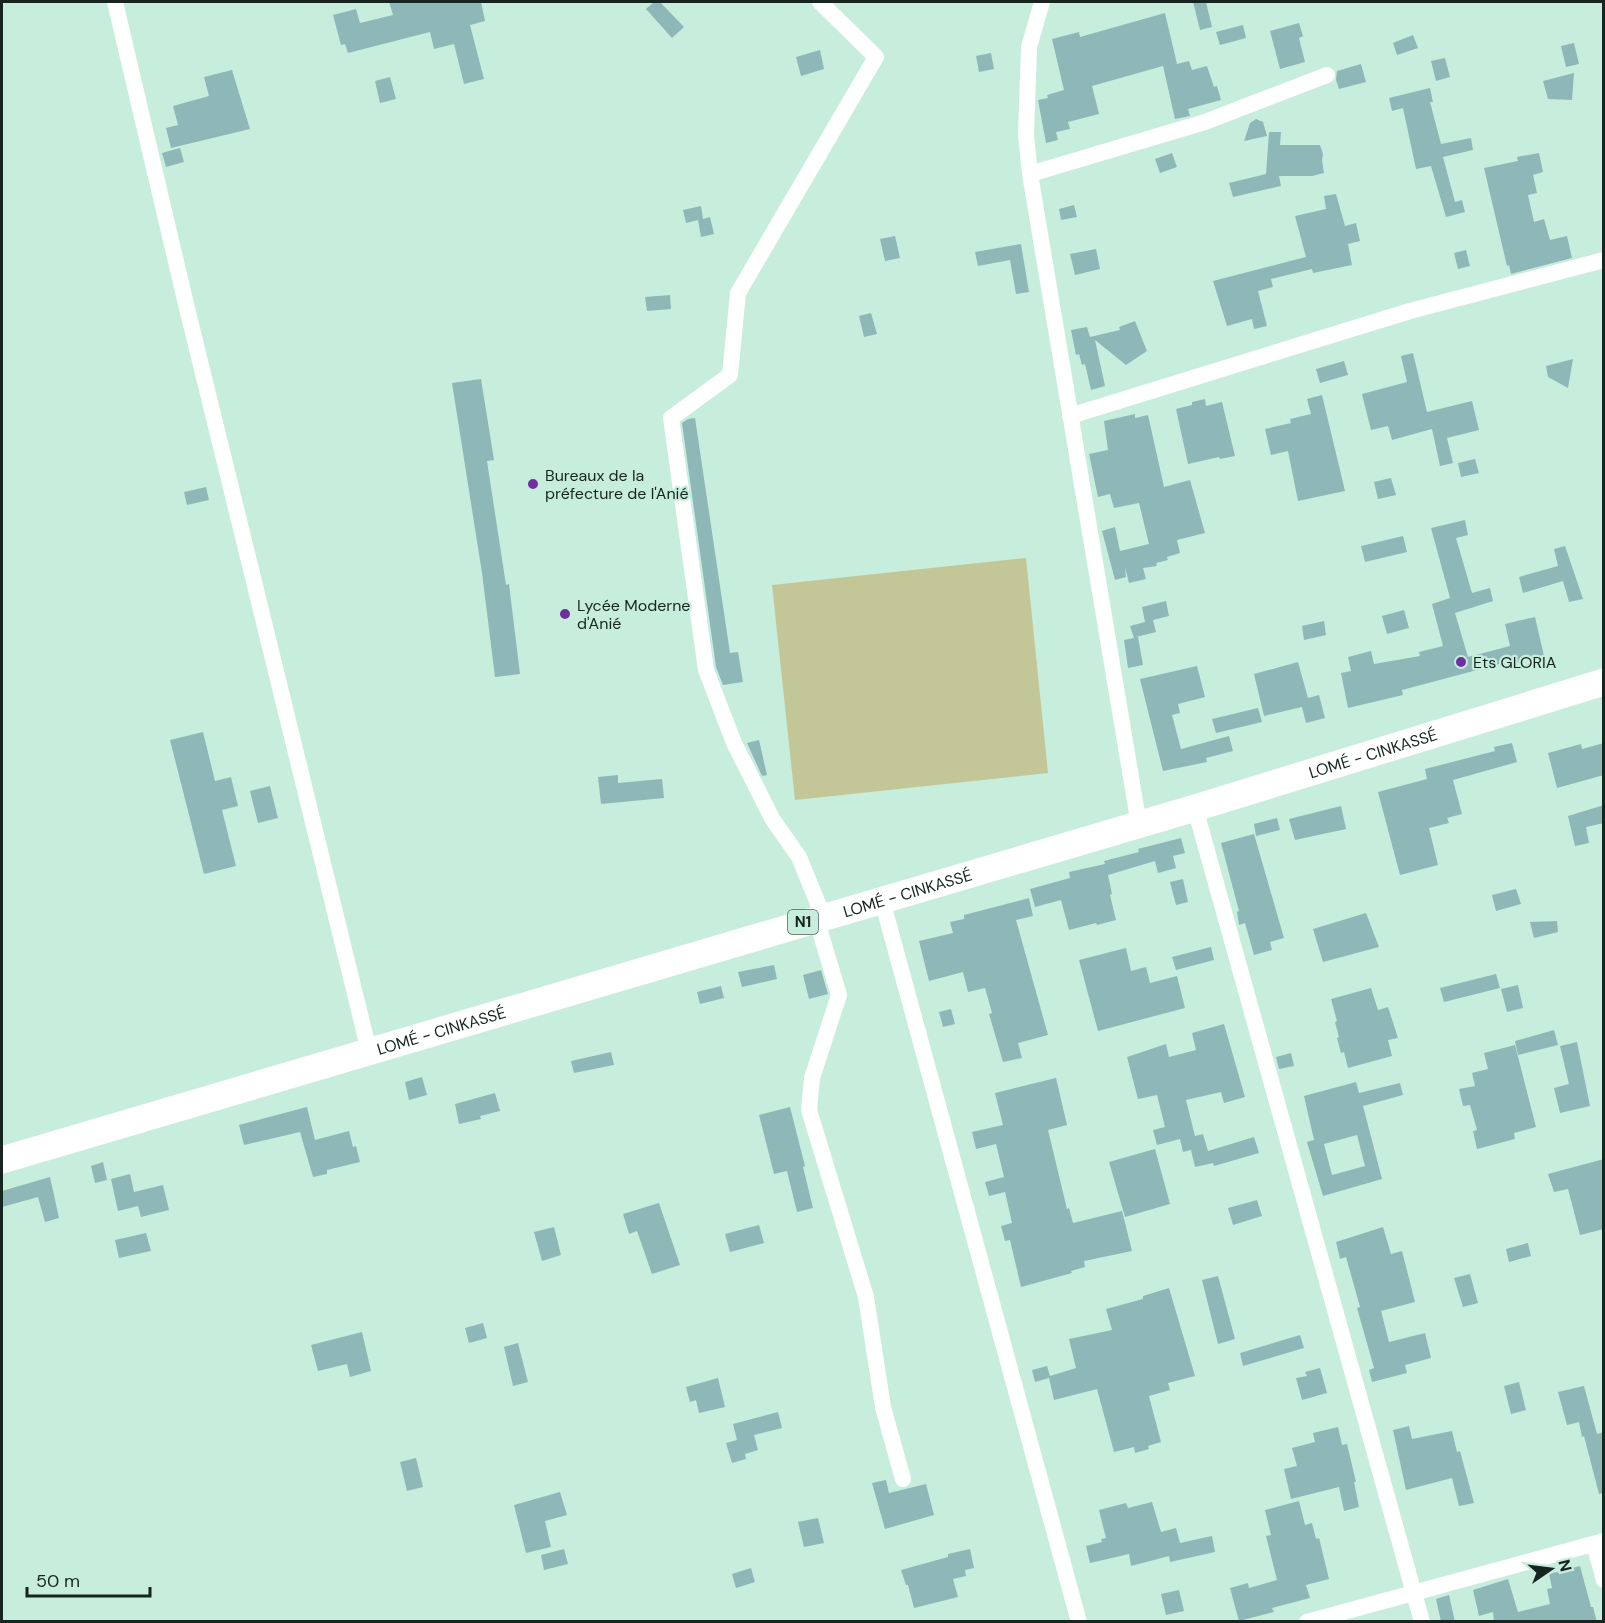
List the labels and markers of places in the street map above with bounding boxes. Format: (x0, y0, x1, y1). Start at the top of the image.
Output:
place label: Bureaux de la préfecture de l'Anié (545, 465, 689, 504)
marker: Bureaux de la préfecture de l'Anié (526, 477, 540, 491)
place label: Lycée Moderne d'Anié (577, 595, 690, 634)
marker: Lycée Moderne d'Anié (558, 607, 572, 621)
place label: Ets GLORIA (1473, 652, 1557, 673)
marker: Ets GLORIA (1454, 655, 1468, 669)

